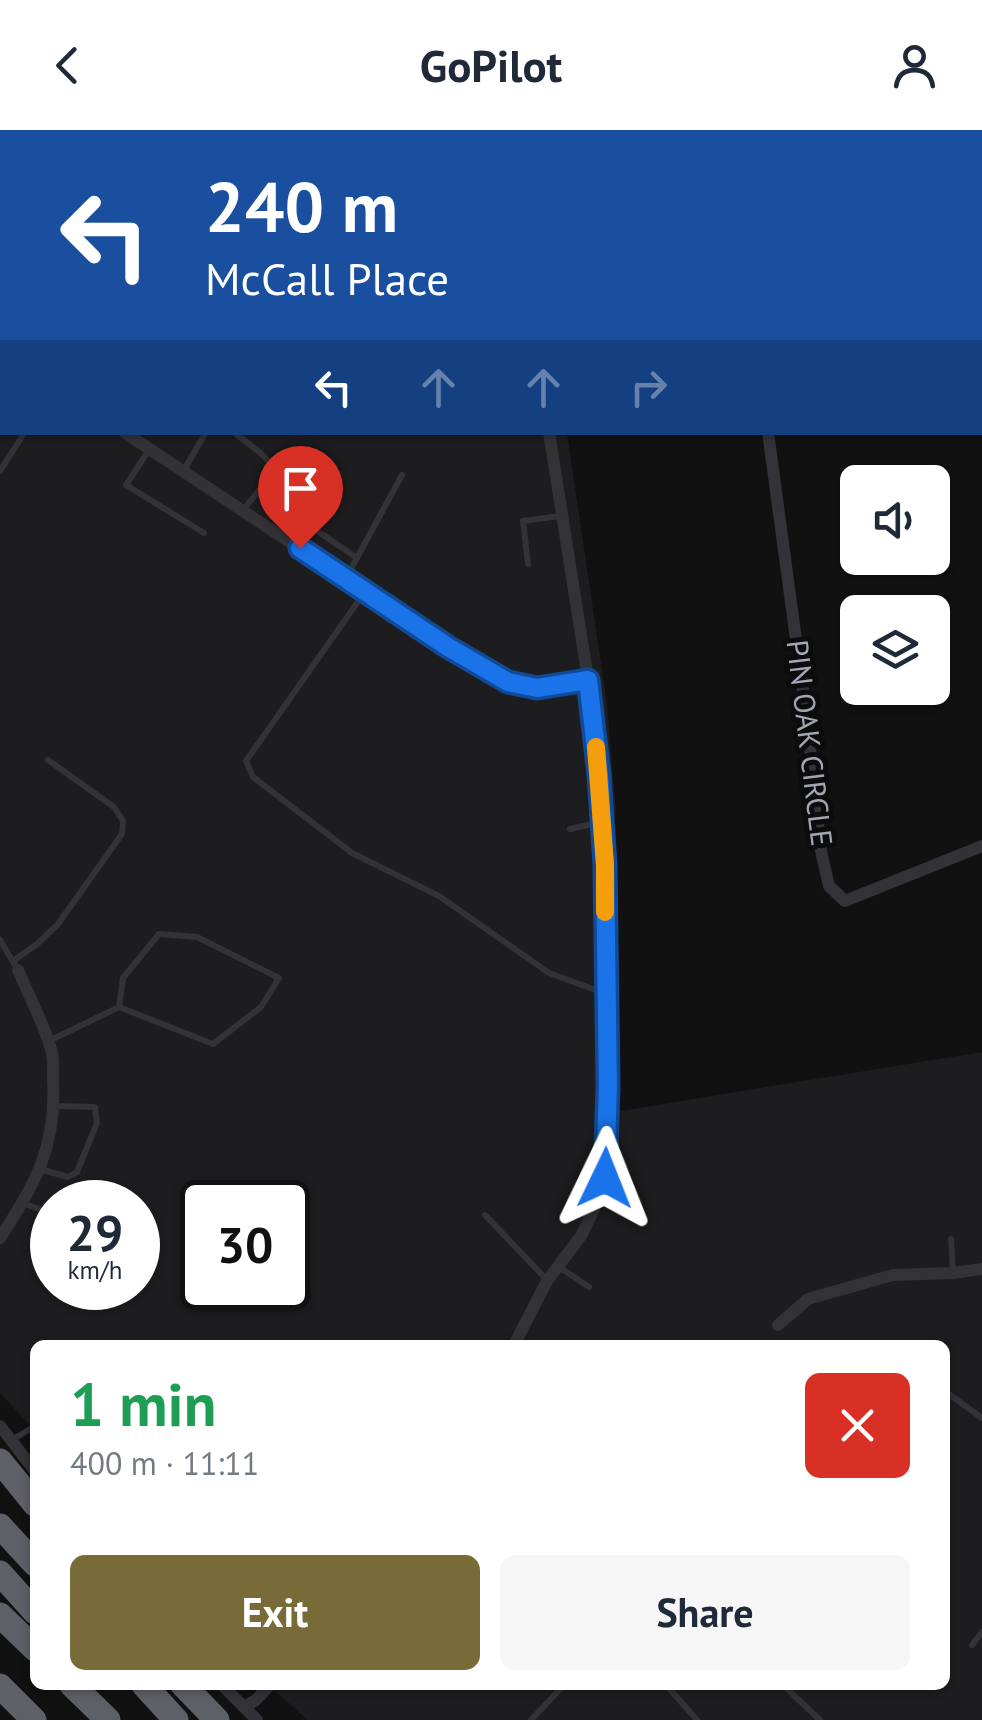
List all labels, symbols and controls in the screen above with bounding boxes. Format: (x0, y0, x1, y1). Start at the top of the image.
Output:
text: GoPilot (420, 36, 562, 94)
icon: back (40, 38, 95, 93)
icon: person (887, 38, 942, 93)
text: 240 m (205, 161, 398, 251)
icon: left (40, 170, 170, 300)
text: McCall Place (205, 249, 449, 307)
icon: left (306, 360, 361, 415)
icon: ahead (411, 360, 466, 415)
icon: ahead (516, 360, 571, 415)
icon: right (621, 360, 676, 415)
pin (258, 446, 343, 549)
icon: arrive (273, 461, 328, 516)
map controls (840, 465, 950, 705)
button: sound (840, 465, 950, 575)
button: layers (840, 595, 950, 705)
street label: PIN OAK CIRCLE (778, 637, 842, 848)
position arrow (553, 1126, 657, 1230)
speed limit sign: 30 (180, 1180, 310, 1310)
text: 29 (67, 1200, 123, 1265)
text: km/h (68, 1254, 122, 1286)
text: 1 min (70, 1365, 216, 1443)
button: close (805, 1373, 910, 1478)
text: 400 m · 11:11 (70, 1442, 259, 1484)
button: Exit (70, 1555, 480, 1670)
button: Share (500, 1555, 910, 1670)

